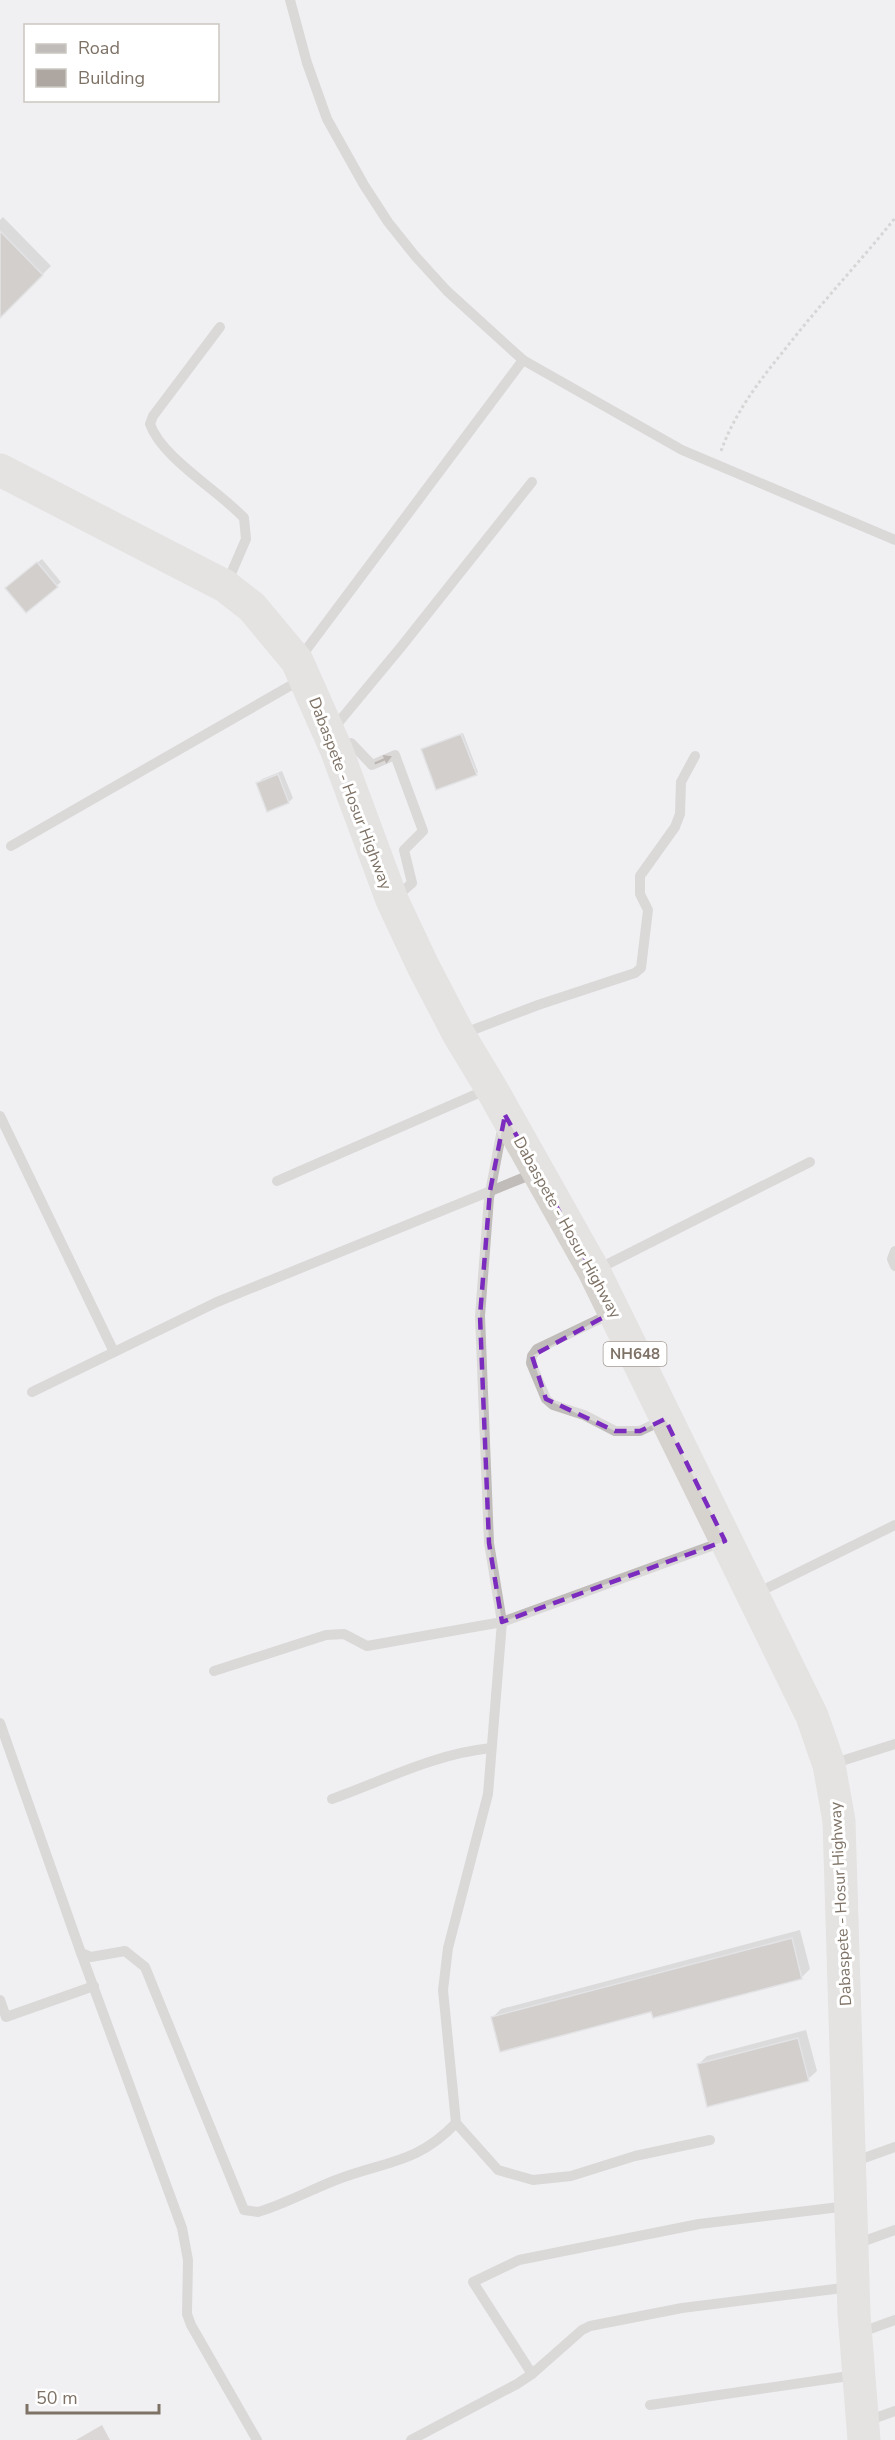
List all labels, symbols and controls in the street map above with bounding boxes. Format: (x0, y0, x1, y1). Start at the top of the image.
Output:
legend (24, 24, 219, 102)
text: Road (78, 36, 120, 60)
text: Building (78, 66, 145, 90)
street label: Dabaspete - Hosur Highway (303, 694, 397, 893)
one-way arrow (374, 755, 392, 764)
street label: Dabaspete - Hosur Highway (508, 1133, 627, 1323)
road number: NH648 (604, 1342, 666, 1366)
street label: Dabaspete - Hosur Highway (825, 1800, 857, 2007)
scale bar (27, 2377, 159, 2415)
text: 50 m (36, 2386, 78, 2410)

